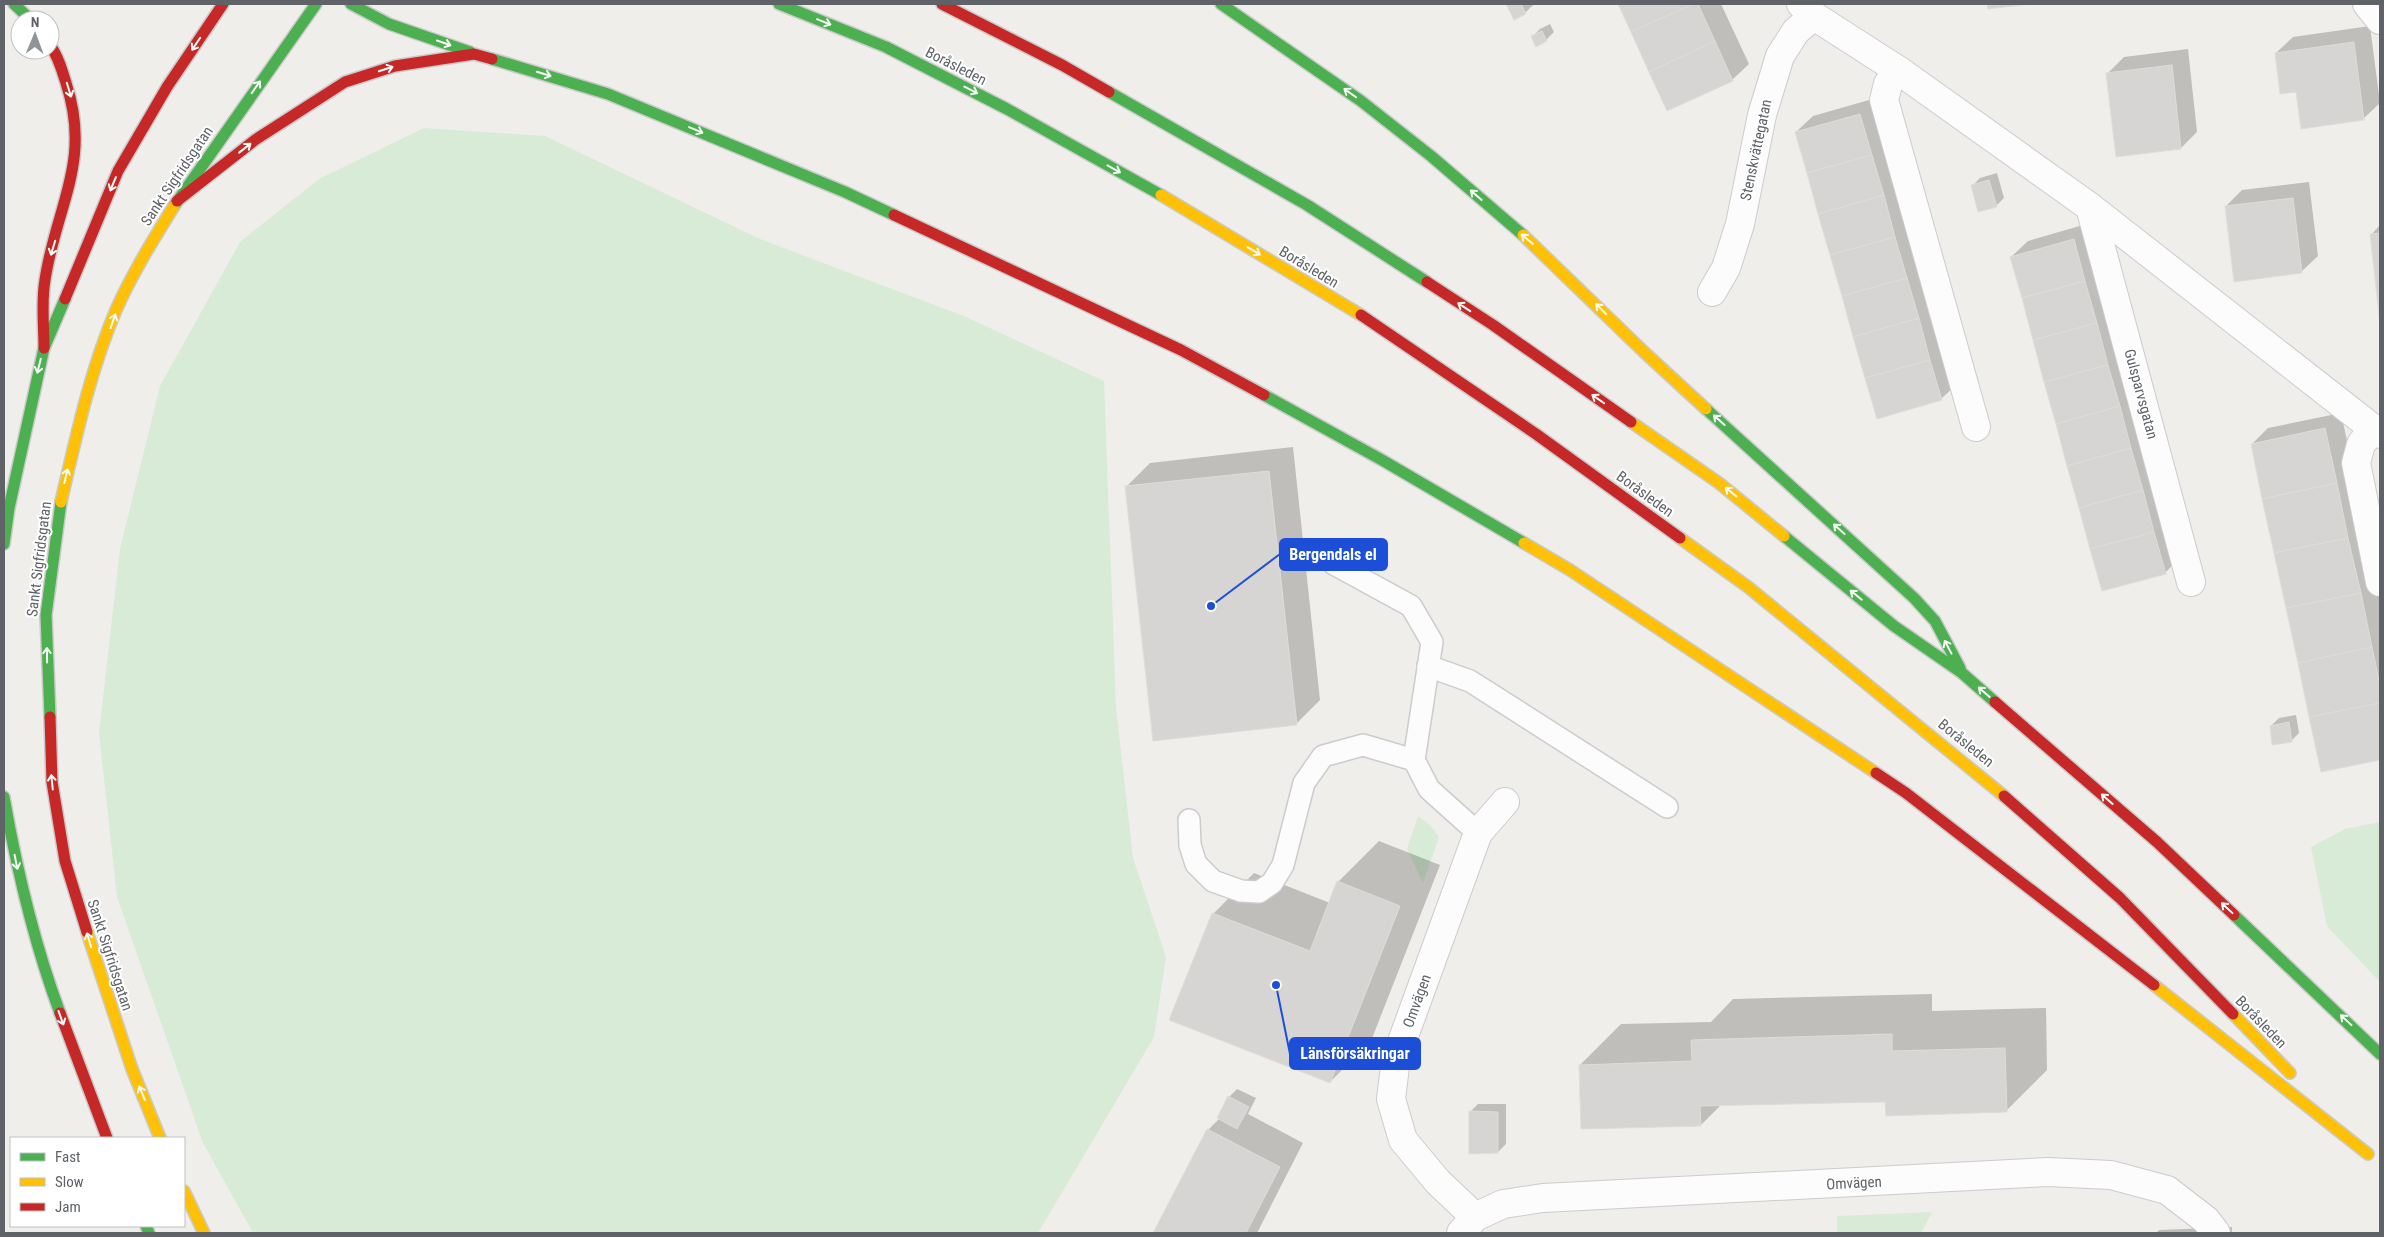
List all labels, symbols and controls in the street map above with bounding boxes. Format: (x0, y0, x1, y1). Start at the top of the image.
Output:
north arrow (10, 10, 60, 60)
text: N (31, 14, 40, 30)
one-way arrow (816, 18, 831, 27)
one-way arrow (191, 37, 201, 51)
one-way arrow (436, 39, 451, 48)
street label: Boråsleden (922, 43, 990, 89)
one-way arrow (377, 64, 393, 73)
one-way arrow (535, 70, 551, 80)
one-way arrow (251, 80, 261, 94)
one-way arrow (65, 82, 74, 97)
one-way arrow (963, 86, 978, 96)
one-way arrow (1343, 88, 1357, 98)
street label: Stenskvättegatan (1736, 98, 1776, 202)
street label: Sankt Sigfridsgatan (137, 123, 217, 229)
one-way arrow (688, 126, 703, 136)
one-way arrow (238, 142, 251, 153)
one-way arrow (1106, 164, 1120, 174)
one-way arrow (108, 176, 118, 191)
one-way arrow (1469, 189, 1482, 201)
one-way arrow (1521, 234, 1534, 245)
one-way arrow (47, 240, 57, 256)
street label: Boråsleden (1276, 242, 1342, 292)
one-way arrow (1246, 246, 1260, 256)
one-way arrow (1457, 301, 1471, 312)
one-way arrow (1594, 303, 1607, 315)
one-way arrow (109, 314, 118, 329)
street label: Gulsparvsgatan (2120, 347, 2162, 441)
one-way arrow (34, 358, 43, 374)
one-way arrow (1591, 394, 1605, 404)
one-way arrow (1713, 414, 1726, 426)
street label: Boråsleden (1613, 467, 1677, 521)
one-way arrow (62, 469, 71, 485)
one-way arrow (1724, 487, 1737, 498)
street label: Sankt Sigfridsgatan (23, 500, 55, 618)
one-way arrow (1833, 524, 1846, 535)
callout: Bergendals el (1280, 539, 1387, 570)
text: Bergendals el (1289, 545, 1377, 564)
one-way arrow (1850, 590, 1863, 601)
one-way arrow (1943, 640, 1952, 655)
one-way arrow (42, 647, 52, 664)
one-way arrow (1978, 687, 1991, 698)
street label: Boråsleden (1935, 715, 1997, 771)
one-way arrow (47, 774, 57, 790)
one-way arrow (2101, 793, 2114, 804)
one-way arrow (11, 854, 21, 870)
street label: Sankt Sigfridsgatan (84, 897, 136, 1013)
one-way arrow (2221, 902, 2234, 914)
one-way arrow (83, 932, 93, 948)
street label: Omvägen (1399, 972, 1435, 1030)
street label: Boråsleden (2232, 992, 2290, 1052)
one-way arrow (57, 1010, 66, 1025)
one-way arrow (2339, 1014, 2352, 1026)
callout: Länsförsäkringar (1290, 1038, 1420, 1069)
text: Länsförsäkringar (1300, 1044, 1410, 1063)
one-way arrow (137, 1086, 146, 1101)
legend (10, 1137, 185, 1227)
text: Fast (55, 1148, 80, 1166)
text: Slow (55, 1173, 84, 1191)
street label: Omvägen (1826, 1173, 1882, 1193)
text: Jam (55, 1198, 81, 1216)

